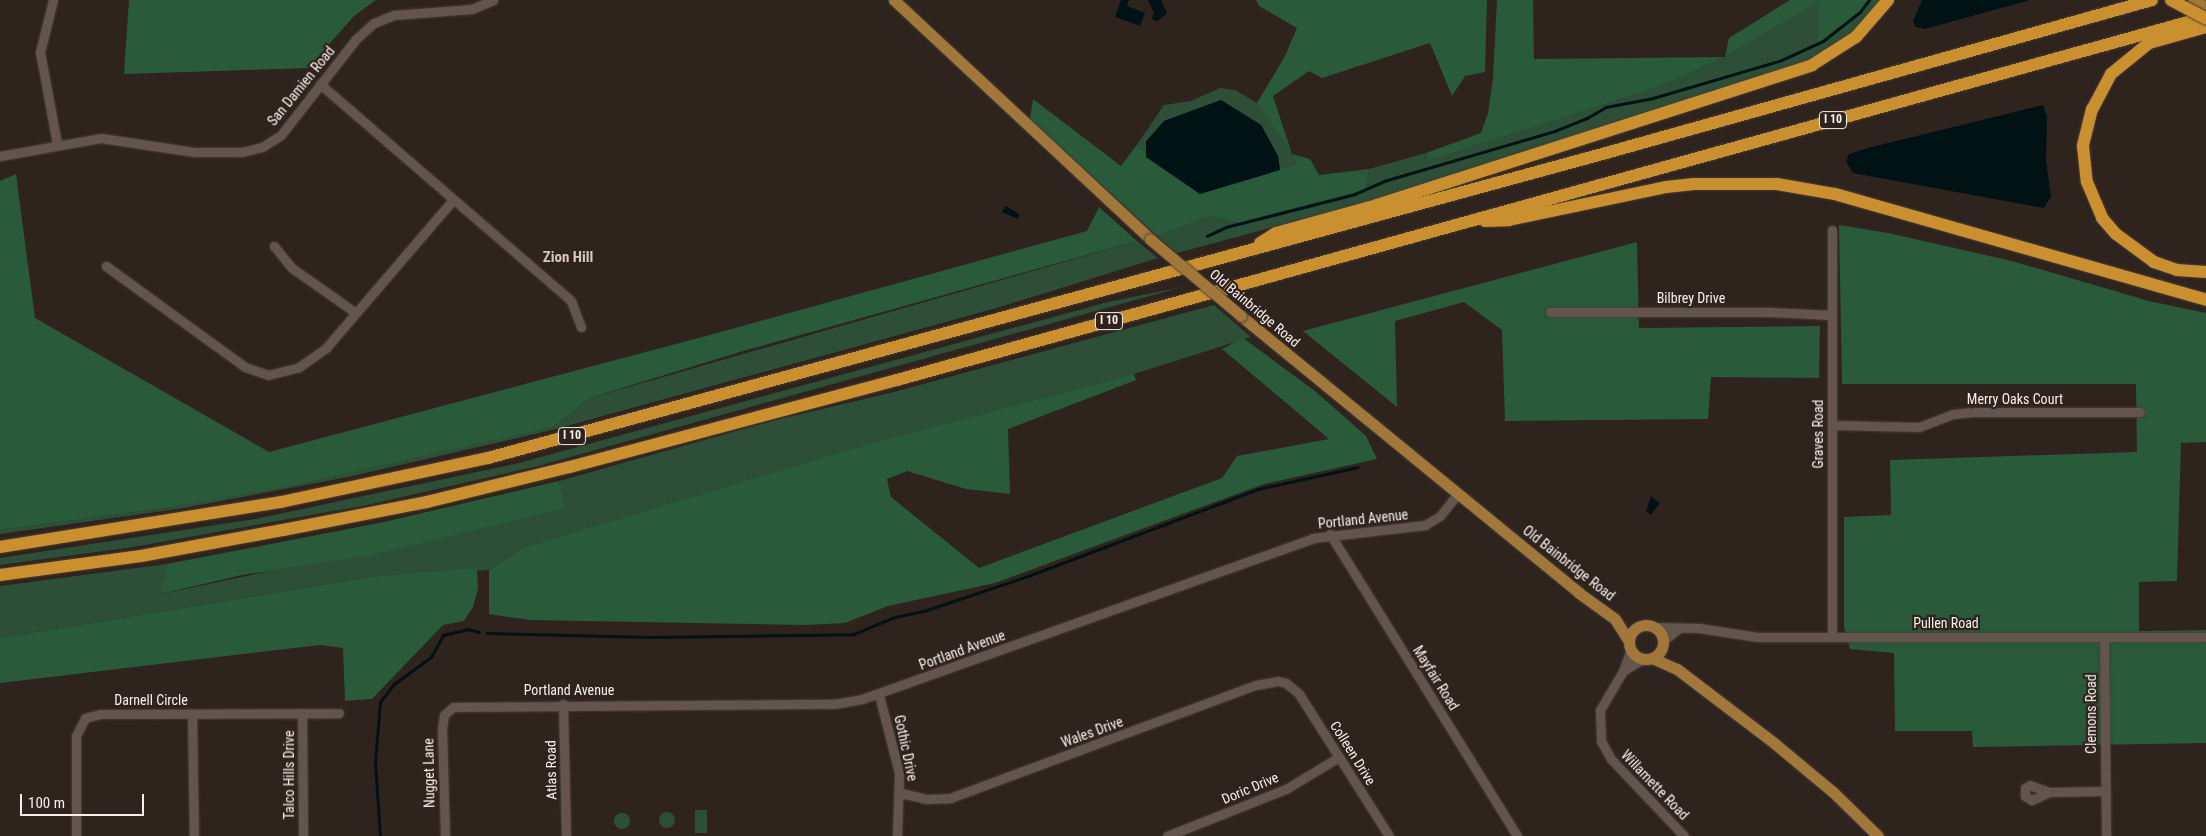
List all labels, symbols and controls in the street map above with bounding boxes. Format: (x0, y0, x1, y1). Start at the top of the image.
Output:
street label: San Damien Road (264, 43, 338, 129)
road number: I 10 (1818, 110, 1848, 130)
district label: Zion Hill (543, 249, 593, 267)
street label: Old Bainbridge Road (1207, 265, 1303, 351)
street label: Bilbrey Drive (1657, 290, 1725, 306)
road number: I 10 (1094, 312, 1124, 331)
street label: Merry Oaks Court (1967, 391, 2063, 407)
street label: Graves Road (1810, 399, 1826, 469)
road number: I 10 (557, 426, 587, 446)
street label: Portland Avenue (1317, 506, 1409, 532)
street label: Old Bainbridge Road (1520, 522, 1618, 604)
street label: Pullen Road (1913, 615, 1979, 631)
street label: Portland Avenue (917, 627, 1007, 673)
street label: Mayfair Road (1410, 643, 1462, 713)
street label: Clemons Road (2083, 674, 2099, 754)
street label: Portland Avenue (524, 682, 614, 698)
street label: Darnell Circle (114, 692, 188, 708)
street label: Gothic Drive (891, 713, 921, 783)
street label: Wales Drive (1059, 713, 1125, 751)
street label: Colleen Drive (1327, 718, 1379, 788)
street label: Talco Hills Drive (281, 731, 297, 819)
street label: Nugget Lane (420, 738, 438, 808)
street label: Atlas Road (542, 740, 560, 800)
street label: Willamette Road (1618, 747, 1692, 823)
street label: Doric Drive (1219, 769, 1281, 807)
scale bar (22, 784, 146, 816)
text: 100 m (28, 794, 65, 812)

